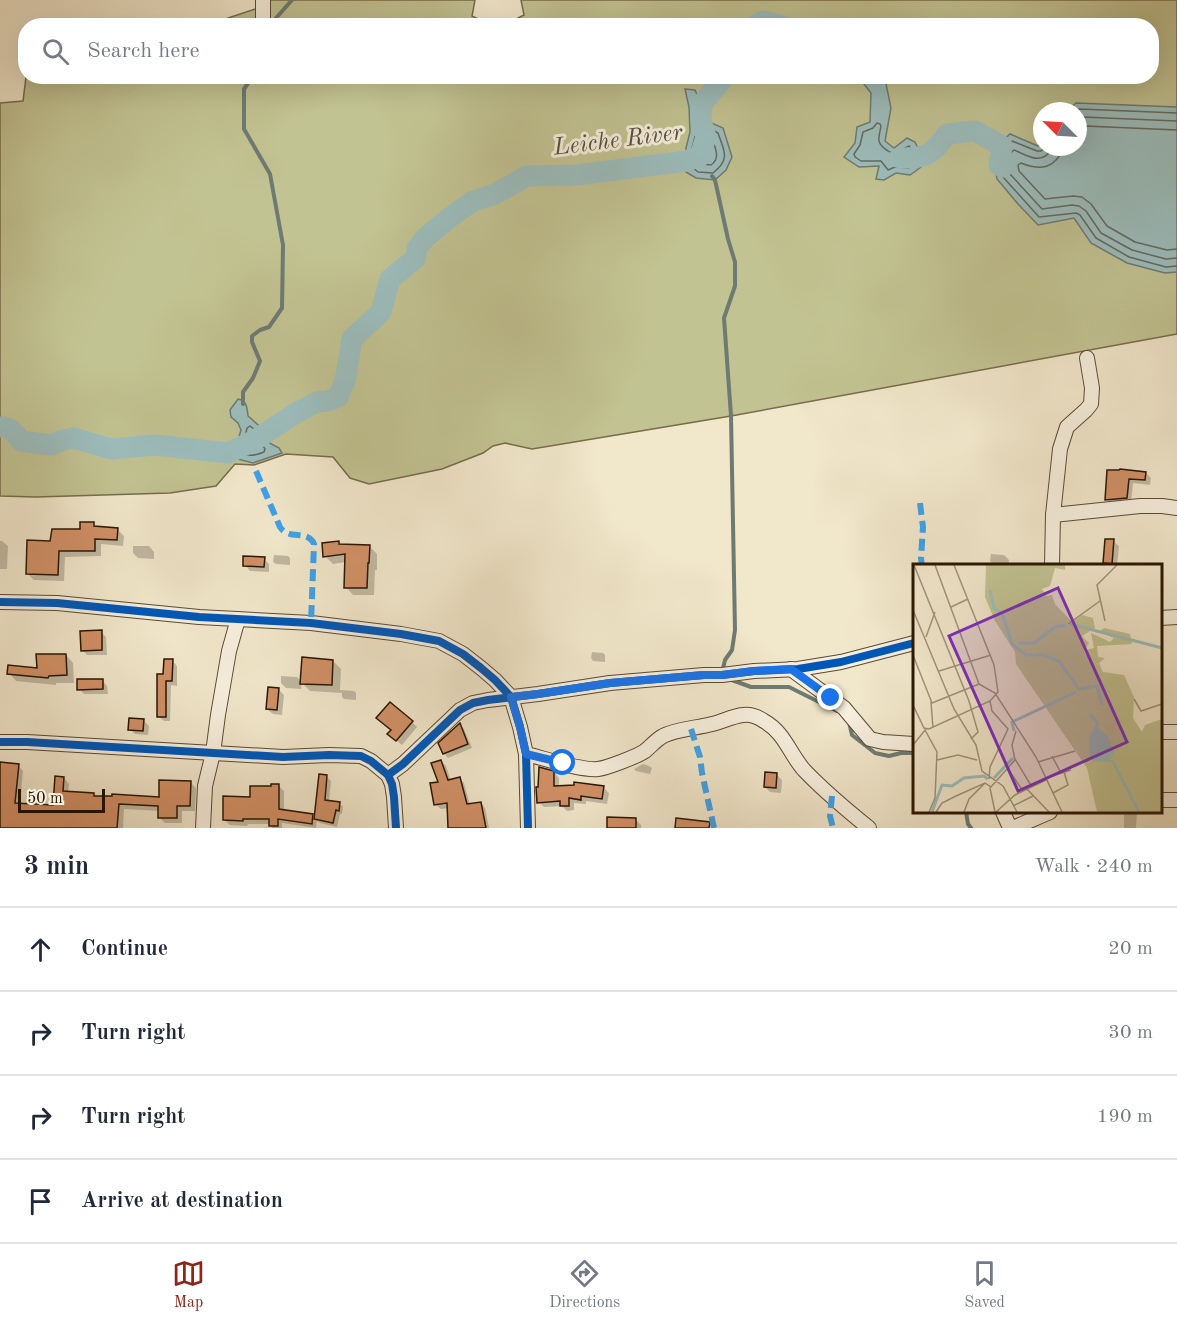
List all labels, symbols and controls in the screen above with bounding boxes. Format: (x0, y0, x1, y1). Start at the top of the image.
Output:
search box (18, 18, 1159, 84)
icon: search (39, 35, 72, 68)
text: Search here (87, 40, 200, 62)
north arrow (1033, 102, 1087, 156)
water label: Leiche River (551, 121, 685, 161)
inset map (913, 564, 1162, 813)
route end (817, 684, 843, 710)
route start (549, 749, 575, 775)
scale bar (18, 786, 105, 814)
text: 50 m (27, 791, 63, 807)
text: 3 min (24, 854, 89, 880)
text: Walk · 240 m (1034, 857, 1153, 877)
icon: ahead (24, 933, 57, 966)
text: Continue (81, 938, 168, 960)
text: 20 m (1108, 939, 1153, 959)
icon: right (24, 1017, 57, 1050)
text: Turn right (81, 1022, 185, 1044)
text: 30 m (1108, 1023, 1153, 1043)
icon: right (24, 1101, 57, 1134)
text: Turn right (81, 1106, 185, 1128)
text: 190 m (1097, 1107, 1153, 1127)
icon: arrive (24, 1185, 57, 1218)
text: Arrive at destination (81, 1190, 283, 1212)
tab: Map (172, 1257, 205, 1313)
tab: Directions (549, 1257, 620, 1313)
tab: Saved (964, 1257, 1005, 1313)

